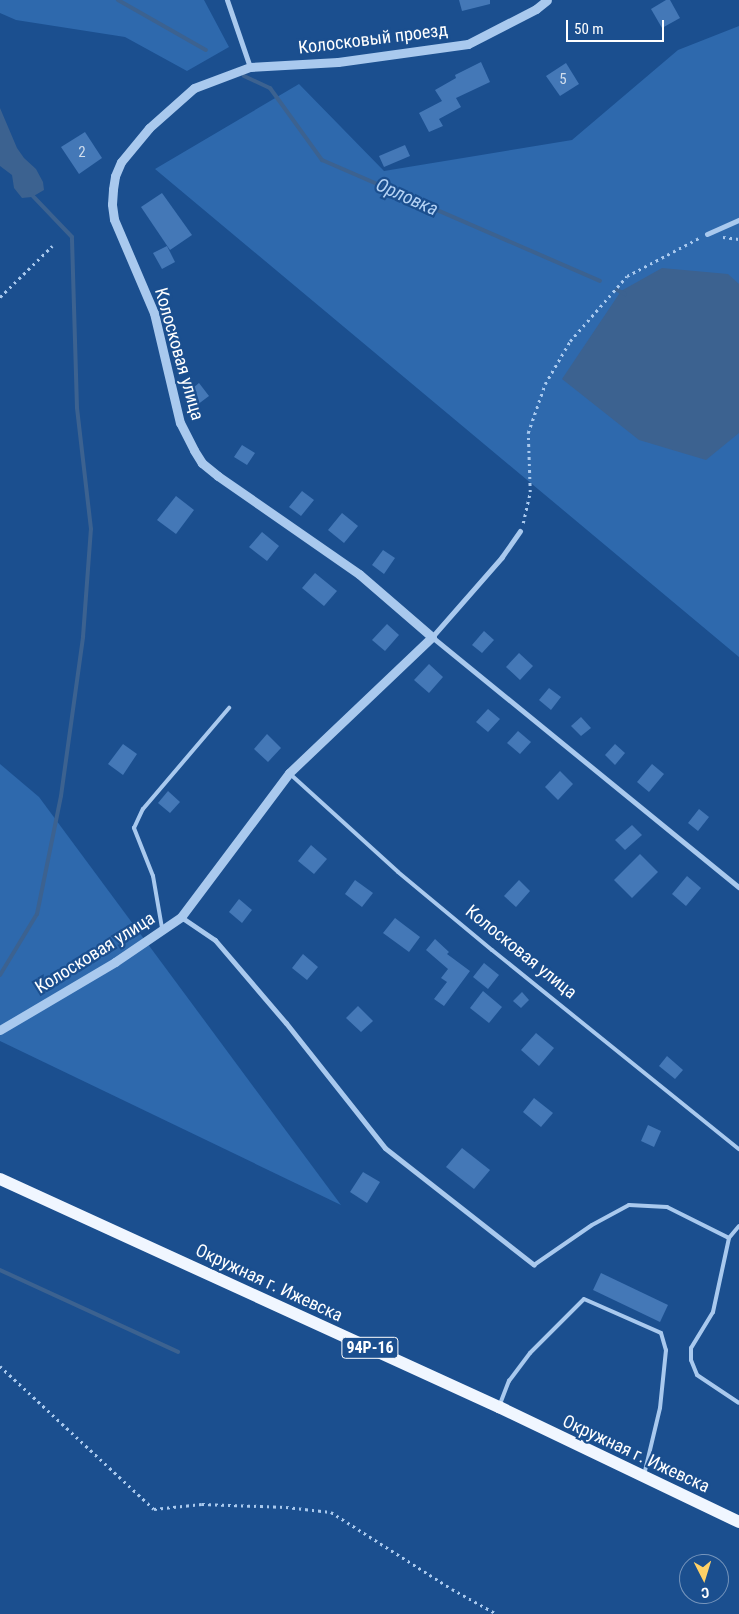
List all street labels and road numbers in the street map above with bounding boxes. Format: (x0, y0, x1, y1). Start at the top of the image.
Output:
street label: Колосковый проезд (297, 19, 449, 59)
street label: Колосковая улица (150, 285, 208, 423)
street label: Колосковая улица (461, 901, 581, 1003)
street label: Колосковая улица (31, 908, 159, 998)
street label: Окружная г. Ижевска (192, 1239, 346, 1327)
road number: 94Р-16 (341, 1335, 399, 1362)
street label: Окружная г. Ижевска (559, 1410, 713, 1498)

